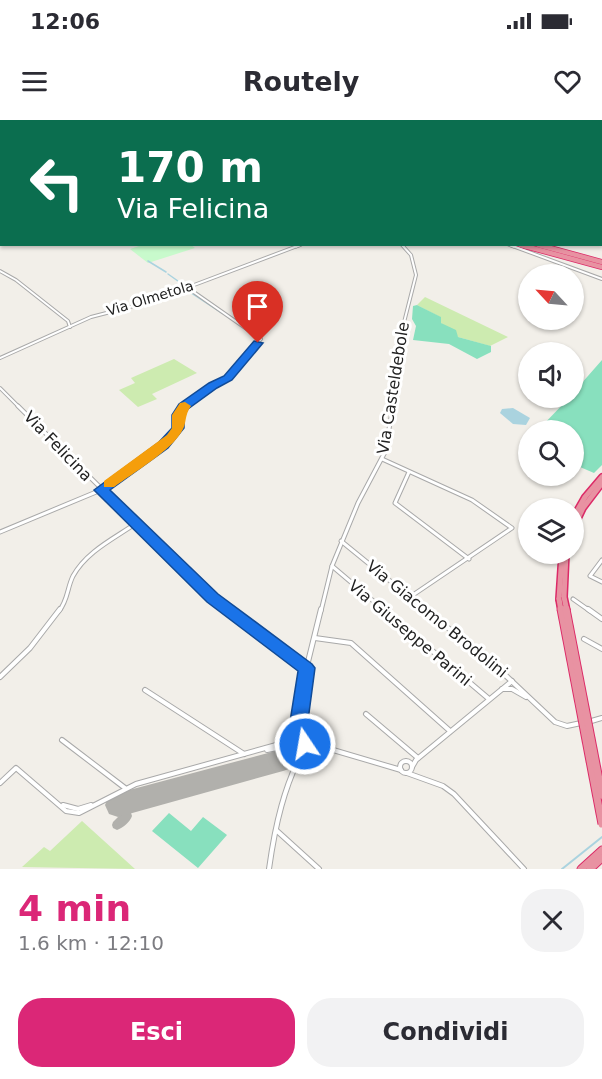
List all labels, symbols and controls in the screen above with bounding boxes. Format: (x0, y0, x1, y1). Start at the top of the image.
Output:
text: 12:06 (30, 9, 100, 34)
icon: menu (18, 65, 51, 98)
icon: heart (551, 65, 584, 98)
text: Routely (243, 66, 359, 97)
text: 170 m (117, 143, 263, 192)
icon: left (18, 144, 96, 222)
text: Via Felicina (117, 193, 269, 224)
north arrow (518, 264, 584, 330)
map controls (518, 264, 584, 564)
street label: Via Olmetola (105, 277, 195, 319)
pin (232, 281, 283, 343)
icon: arrive (241, 290, 274, 323)
street label: Via Casteldebole (373, 320, 413, 456)
button: sound (518, 342, 584, 408)
street label: Via Felicina (20, 407, 96, 485)
button: search (518, 420, 584, 486)
button: layers (518, 498, 584, 564)
street label: Via Giacomo Brodolini (363, 556, 511, 682)
street label: Via Giuseppe Parini (345, 576, 475, 690)
position arrow (273, 712, 337, 776)
text: 4 min (18, 888, 131, 929)
button: close (521, 889, 584, 952)
text: 1.6 km · 12:10 (18, 931, 164, 955)
button: Esci (18, 998, 295, 1067)
button: Condividi (307, 998, 584, 1067)

